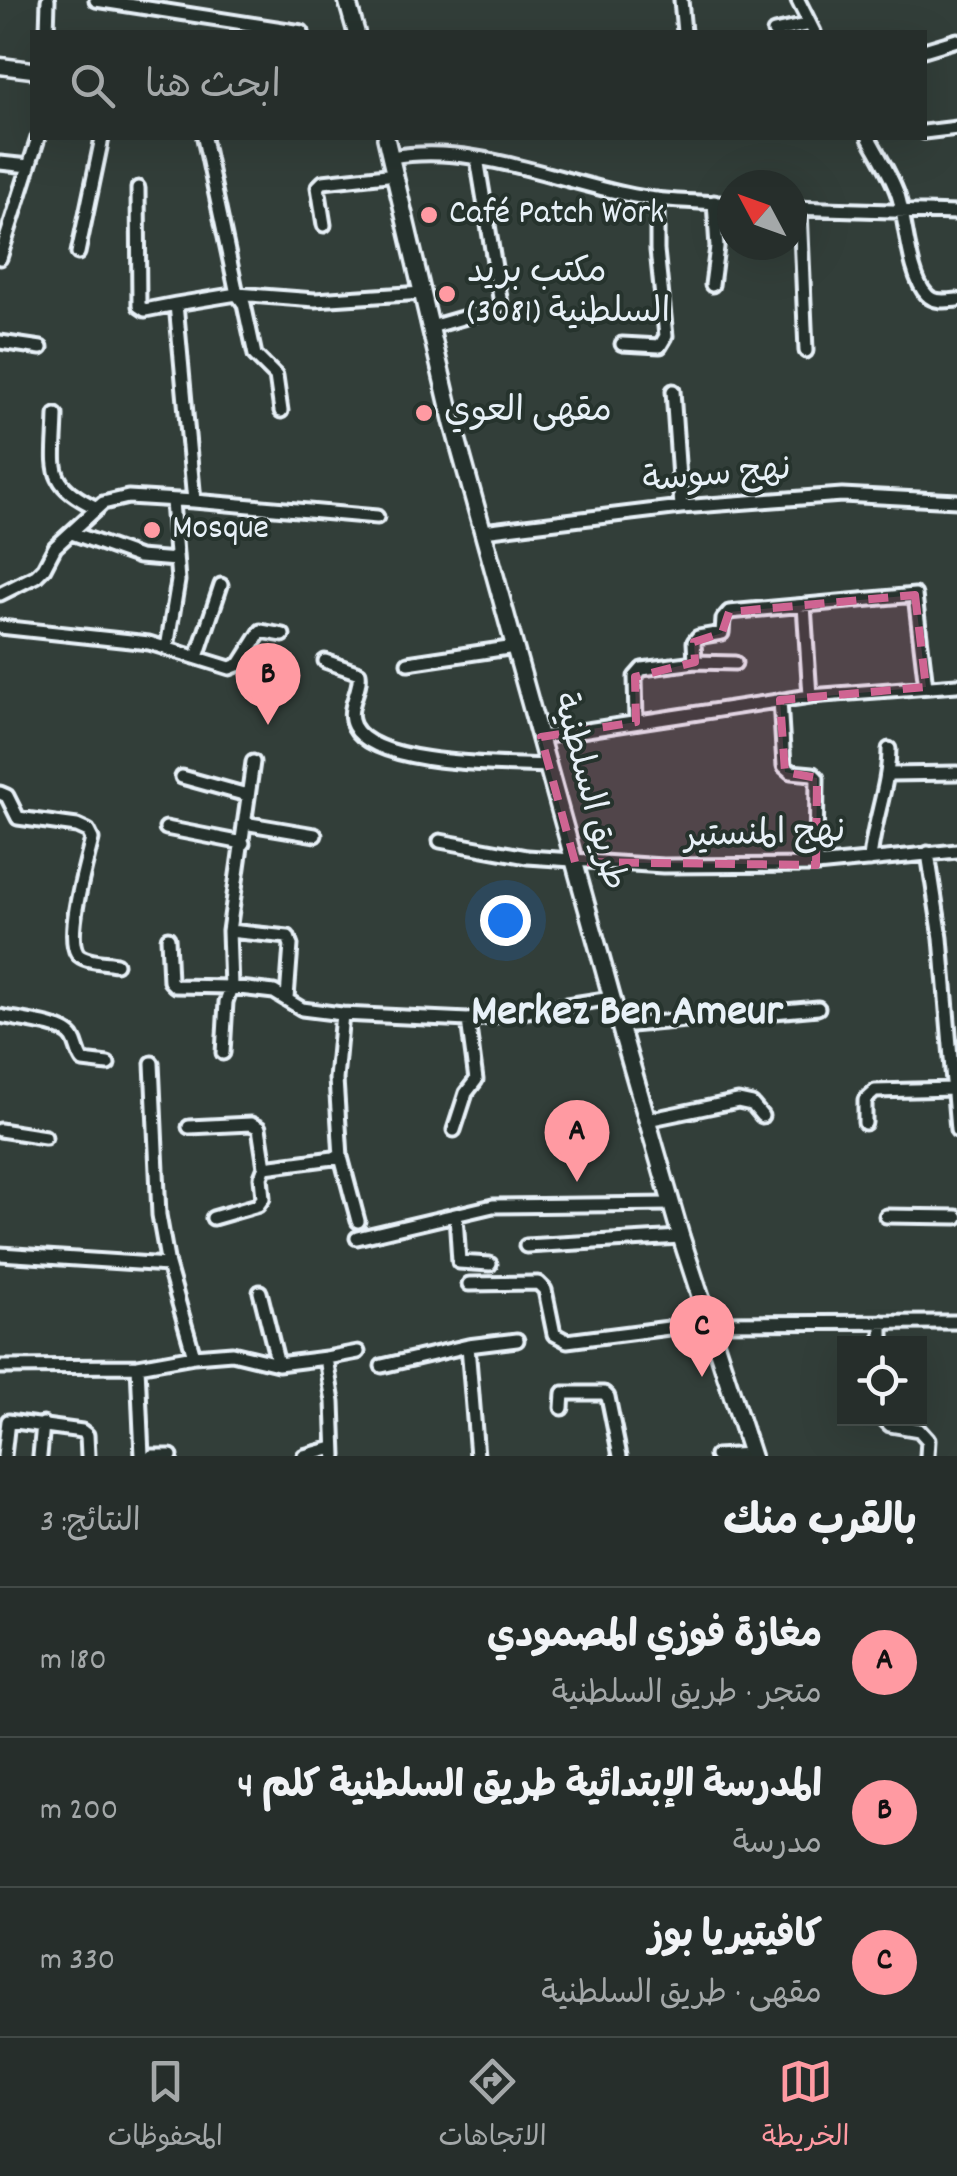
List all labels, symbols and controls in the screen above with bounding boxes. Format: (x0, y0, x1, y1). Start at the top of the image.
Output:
search box (30, 30, 927, 140)
icon: search (65, 58, 120, 113)
text: ابحث هنا (145, 61, 281, 116)
north arrow (717, 170, 807, 260)
place label: Café Patch Work (449, 190, 664, 240)
marker: Café Patch Work (418, 204, 440, 226)
place label: مكتب بريد السلطنية (3081) (467, 249, 670, 339)
marker: مكتب بريد السلطنية (3081) (436, 283, 458, 305)
place label: مقهى العوي (444, 388, 612, 438)
marker: مقهى العوي (413, 402, 435, 424)
street label: نهج سوسة (641, 446, 793, 508)
place label: Mosque (172, 505, 269, 555)
marker: Mosque (141, 519, 163, 541)
pin: B (236, 642, 300, 725)
street label: طريق السلطنية (537, 687, 637, 897)
street label: نهج المنستير (681, 808, 846, 864)
your location (480, 895, 531, 946)
district label: Merkez Ben Ameur (471, 982, 784, 1046)
pin: A (544, 1100, 610, 1182)
pin: C (670, 1294, 734, 1377)
map controls (837, 1336, 927, 1426)
button: locate (837, 1336, 927, 1426)
text: بالقرب منك (723, 1495, 917, 1555)
text: النتائج: 3 (40, 1501, 141, 1547)
text: مغازة فوزي المصمودي (487, 1611, 822, 1666)
text: 180 m (40, 1639, 107, 1685)
text: A (876, 1639, 893, 1685)
text: متجر · طريق السلطنية (552, 1673, 822, 1719)
text: المدرسة الإبتدائية طريق السلطنية كلم 4 (238, 1761, 822, 1816)
text: 200 m (40, 1789, 118, 1835)
text: B (877, 1789, 892, 1835)
text: مدرسة (733, 1823, 822, 1869)
text: كافيتيريا بوز (649, 1911, 822, 1966)
text: 330 m (40, 1939, 115, 1985)
text: C (877, 1939, 892, 1985)
text: مقهى · طريق السلطنية (541, 1973, 822, 2019)
tab: المحفوظات (108, 2054, 223, 2160)
tab: الاتجاهات (438, 2054, 547, 2160)
tab: الخريطة (762, 2054, 849, 2160)

